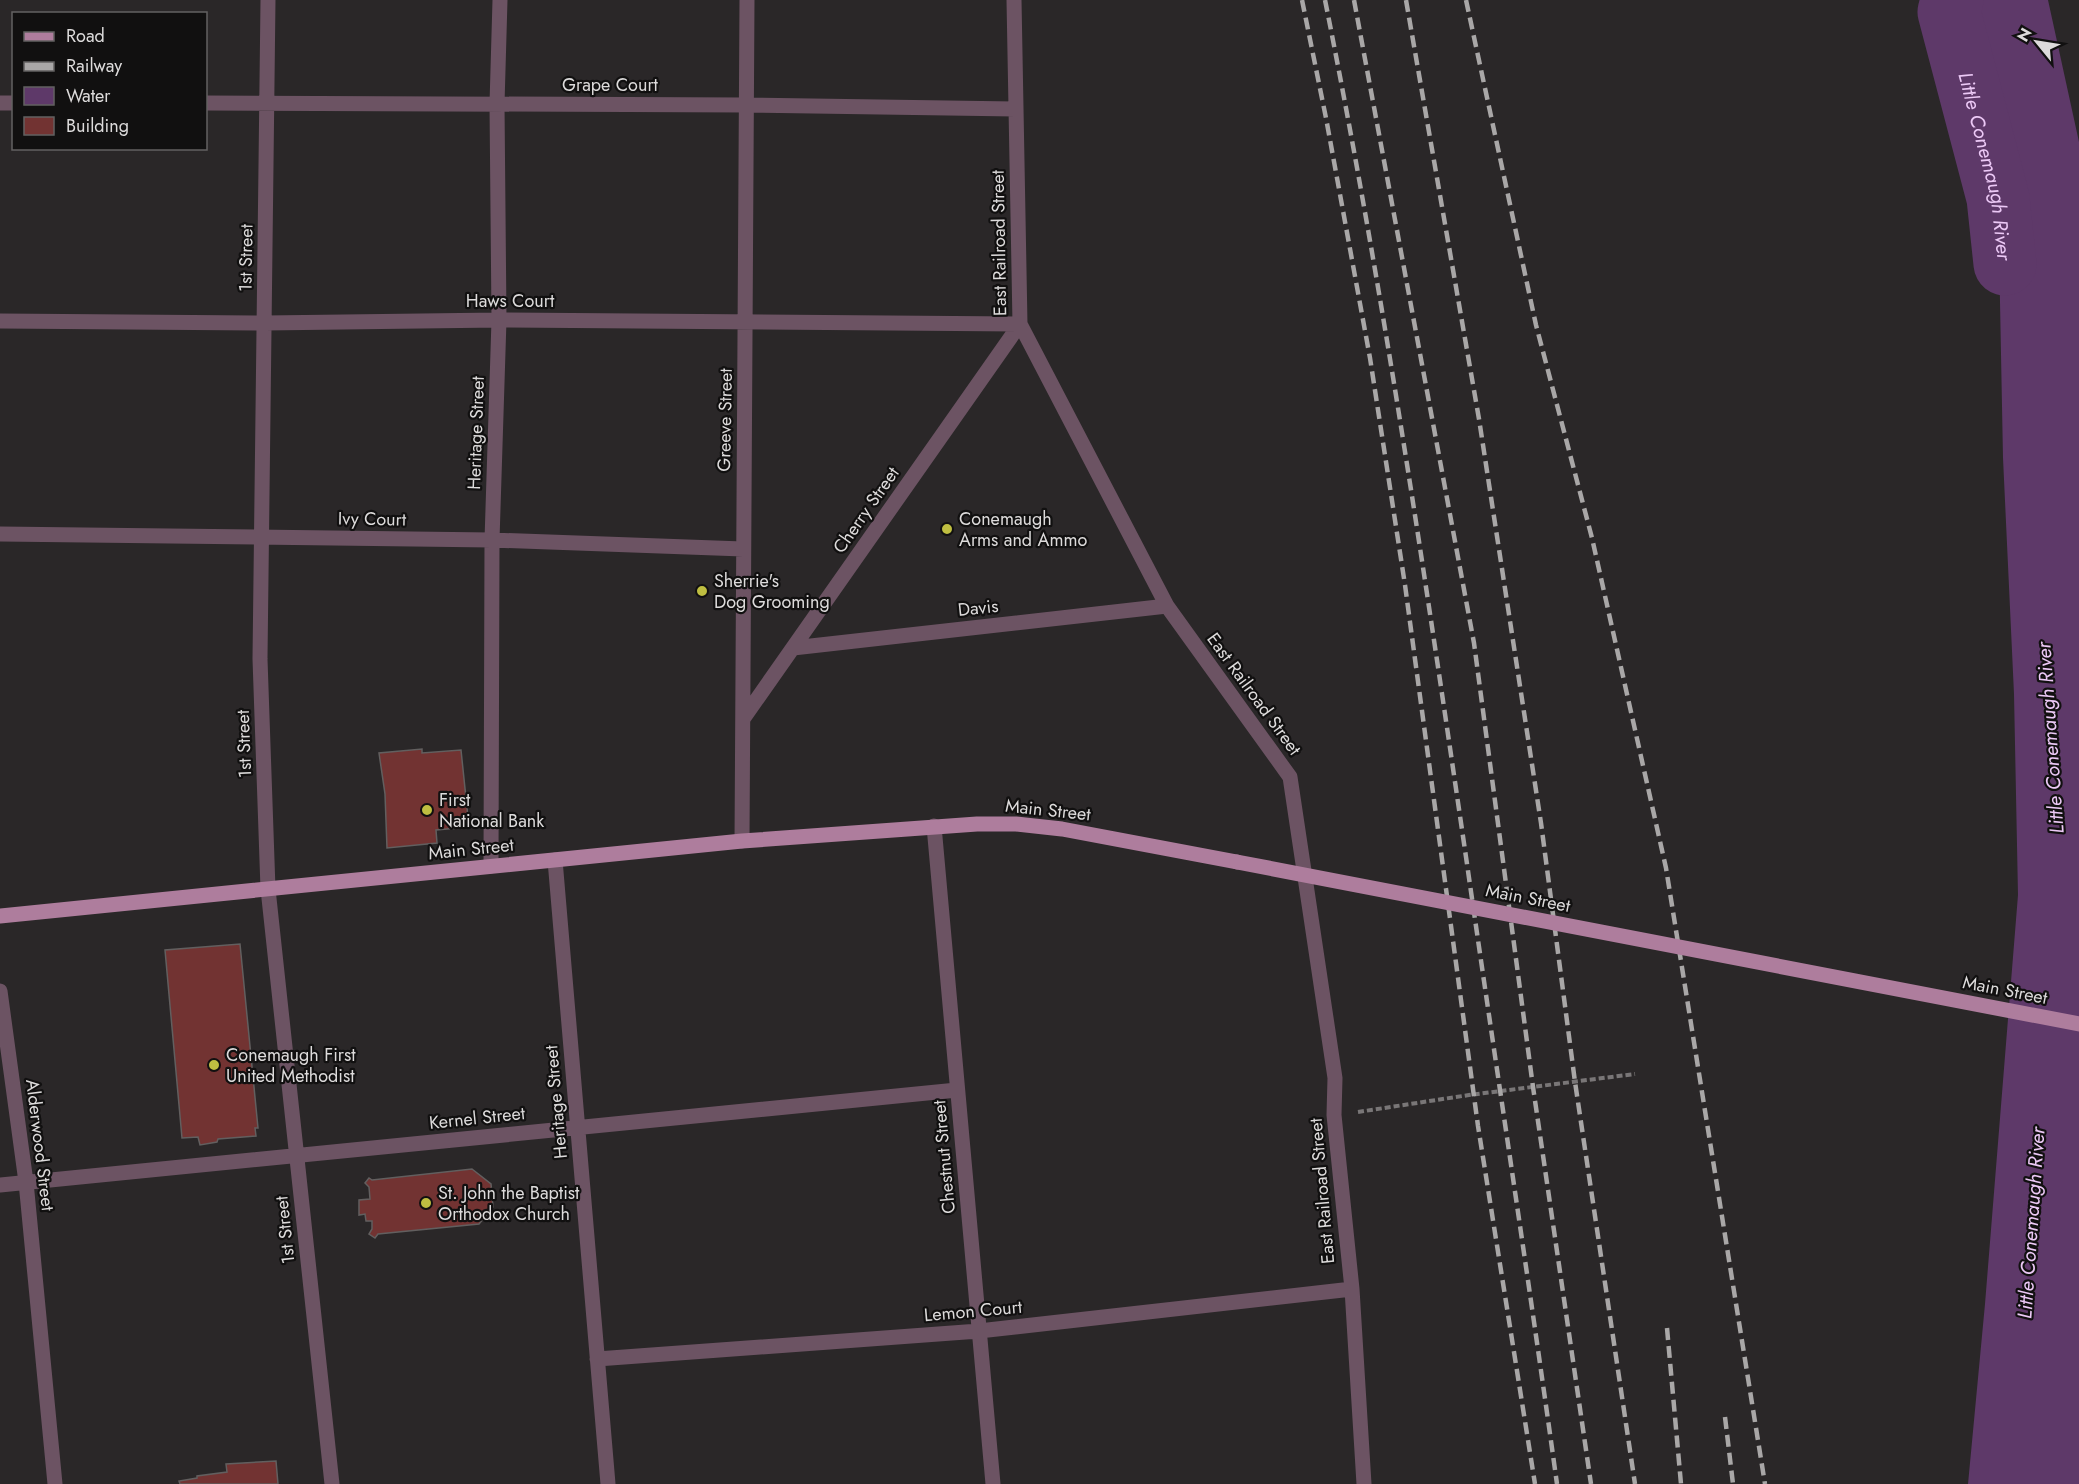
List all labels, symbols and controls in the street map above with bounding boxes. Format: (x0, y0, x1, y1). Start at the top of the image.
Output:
legend (12, 12, 207, 150)
north arrow (2007, 12, 2067, 72)
text: Road (66, 23, 105, 49)
text: N (2011, 23, 2038, 46)
text: Railway (66, 53, 122, 79)
water label: Little Conemaugh River (1950, 69, 2019, 263)
street label: Grape Court (562, 72, 659, 98)
text: Water (66, 83, 111, 109)
text: Building (66, 113, 129, 139)
street label: East Railroad Street (985, 169, 1013, 316)
street label: 1st Street (232, 223, 260, 292)
street label: Haws Court (466, 288, 555, 314)
street label: Greeve Street (711, 367, 739, 472)
street label: Heritage Street (461, 375, 491, 490)
street label: Cherry Street (827, 461, 906, 559)
street label: Ivy Court (338, 505, 407, 533)
place label: Conemaugh Arms and Ammo (959, 506, 1087, 553)
marker: Conemaugh Arms and Ammo (940, 522, 954, 536)
place label: Sherrie's Dog Grooming (714, 568, 830, 615)
marker: Sherrie's Dog Grooming (695, 584, 709, 598)
street label: Davis (956, 593, 1000, 623)
street label: East Railroad Street (1201, 627, 1308, 761)
water label: Little Conemaugh River (2029, 640, 2072, 835)
street label: 1st Street (230, 709, 258, 778)
place label: First National Bank (439, 787, 544, 834)
street label: Main Street (1004, 793, 1093, 827)
marker: First National Bank (420, 803, 434, 817)
street label: Main Street (427, 832, 516, 866)
street label: Main Street (1483, 877, 1573, 919)
street label: Main Street (1960, 969, 2050, 1011)
place label: Conemaugh First United Methodist (226, 1042, 356, 1089)
street label: Heritage Street (538, 1043, 574, 1160)
marker: Conemaugh First United Methodist (207, 1058, 221, 1072)
street label: Alderwood Street (19, 1078, 61, 1213)
street label: Chestnut Street (926, 1098, 962, 1215)
street label: Kernel Street (428, 1100, 527, 1136)
street label: East Railroad Street (1303, 1116, 1341, 1265)
water label: Little Conemaugh River (2010, 1125, 2053, 1320)
place label: St. John the Baptist Orthodox Church (438, 1180, 580, 1227)
street label: 1st Street (268, 1194, 301, 1265)
marker: St. John the Baptist Orthodox Church (419, 1196, 433, 1210)
street label: Lemon Court (923, 1294, 1024, 1328)

